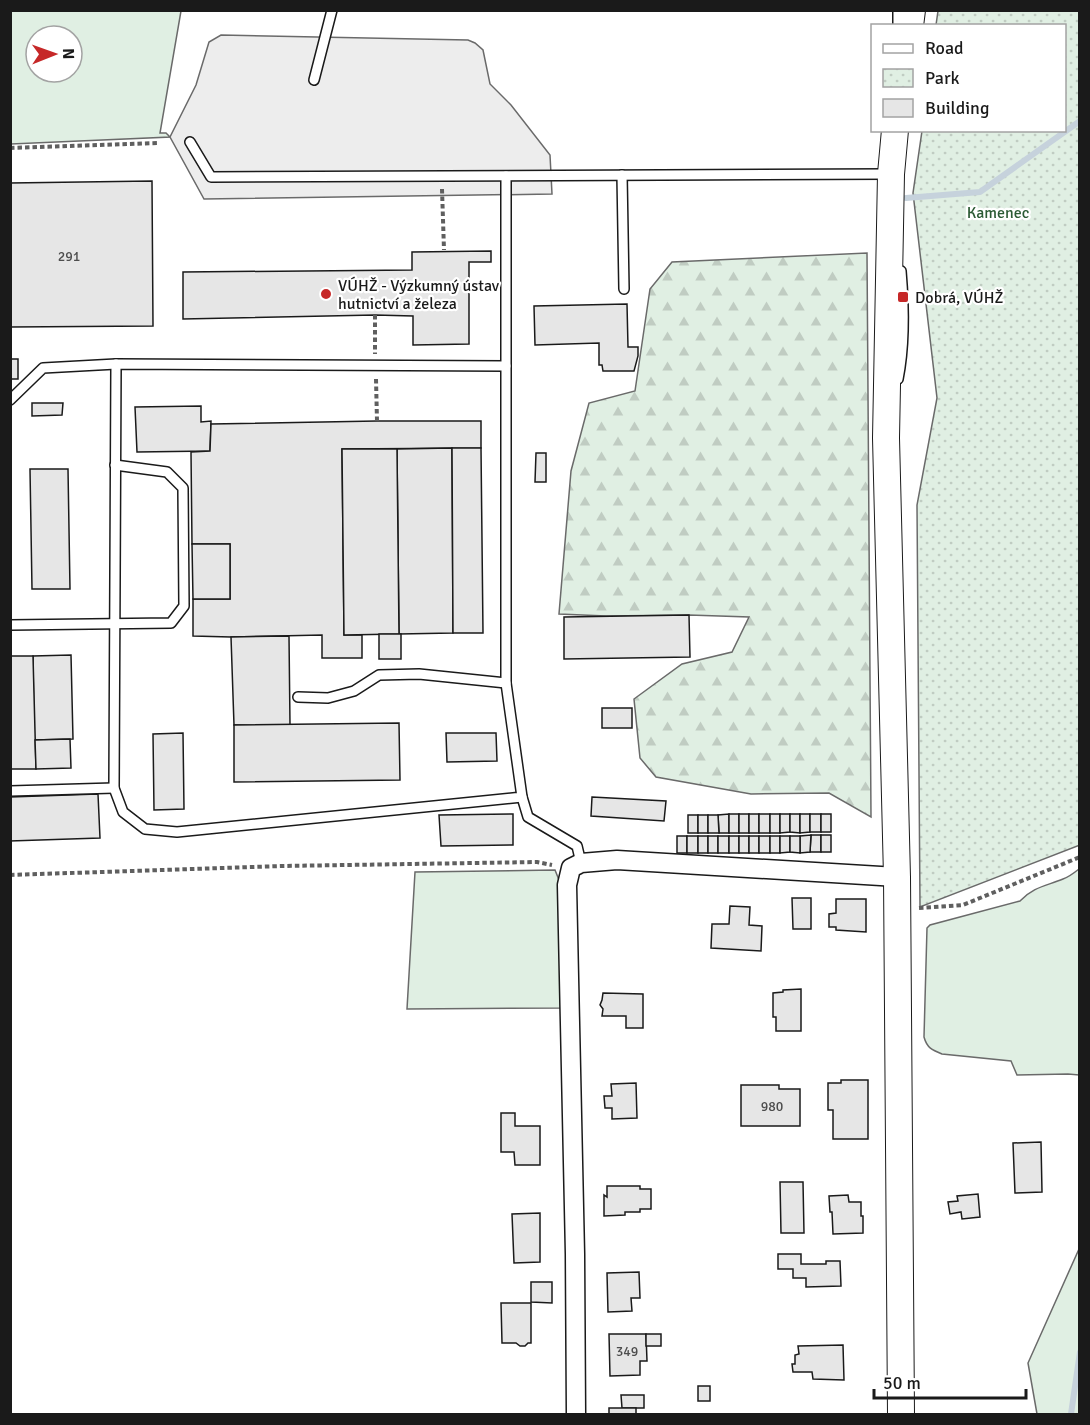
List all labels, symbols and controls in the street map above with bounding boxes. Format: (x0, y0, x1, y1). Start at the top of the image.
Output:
north arrow (24, 24, 84, 84)
legend (871, 24, 1066, 132)
text: Road (925, 37, 964, 59)
text: N (58, 48, 78, 59)
text: Park (925, 67, 960, 89)
text: Building (925, 97, 989, 119)
park label: Kamenec (967, 203, 1029, 223)
house number: 291 (58, 248, 80, 265)
place label: VÚHŽ - Výzkumný ústav hutnictví a železa (338, 276, 500, 314)
marker: VÚHŽ - Výzkumný ústav hutnictví a železa (319, 287, 333, 301)
place label: Dobrá, VÚHŽ (915, 288, 1004, 308)
marker: Dobrá, VÚHŽ (896, 290, 910, 304)
house number: 980 (761, 1098, 783, 1115)
house number: 349 (616, 1343, 638, 1360)
scale bar (874, 1362, 1026, 1400)
text: 50 m (883, 1372, 921, 1394)

